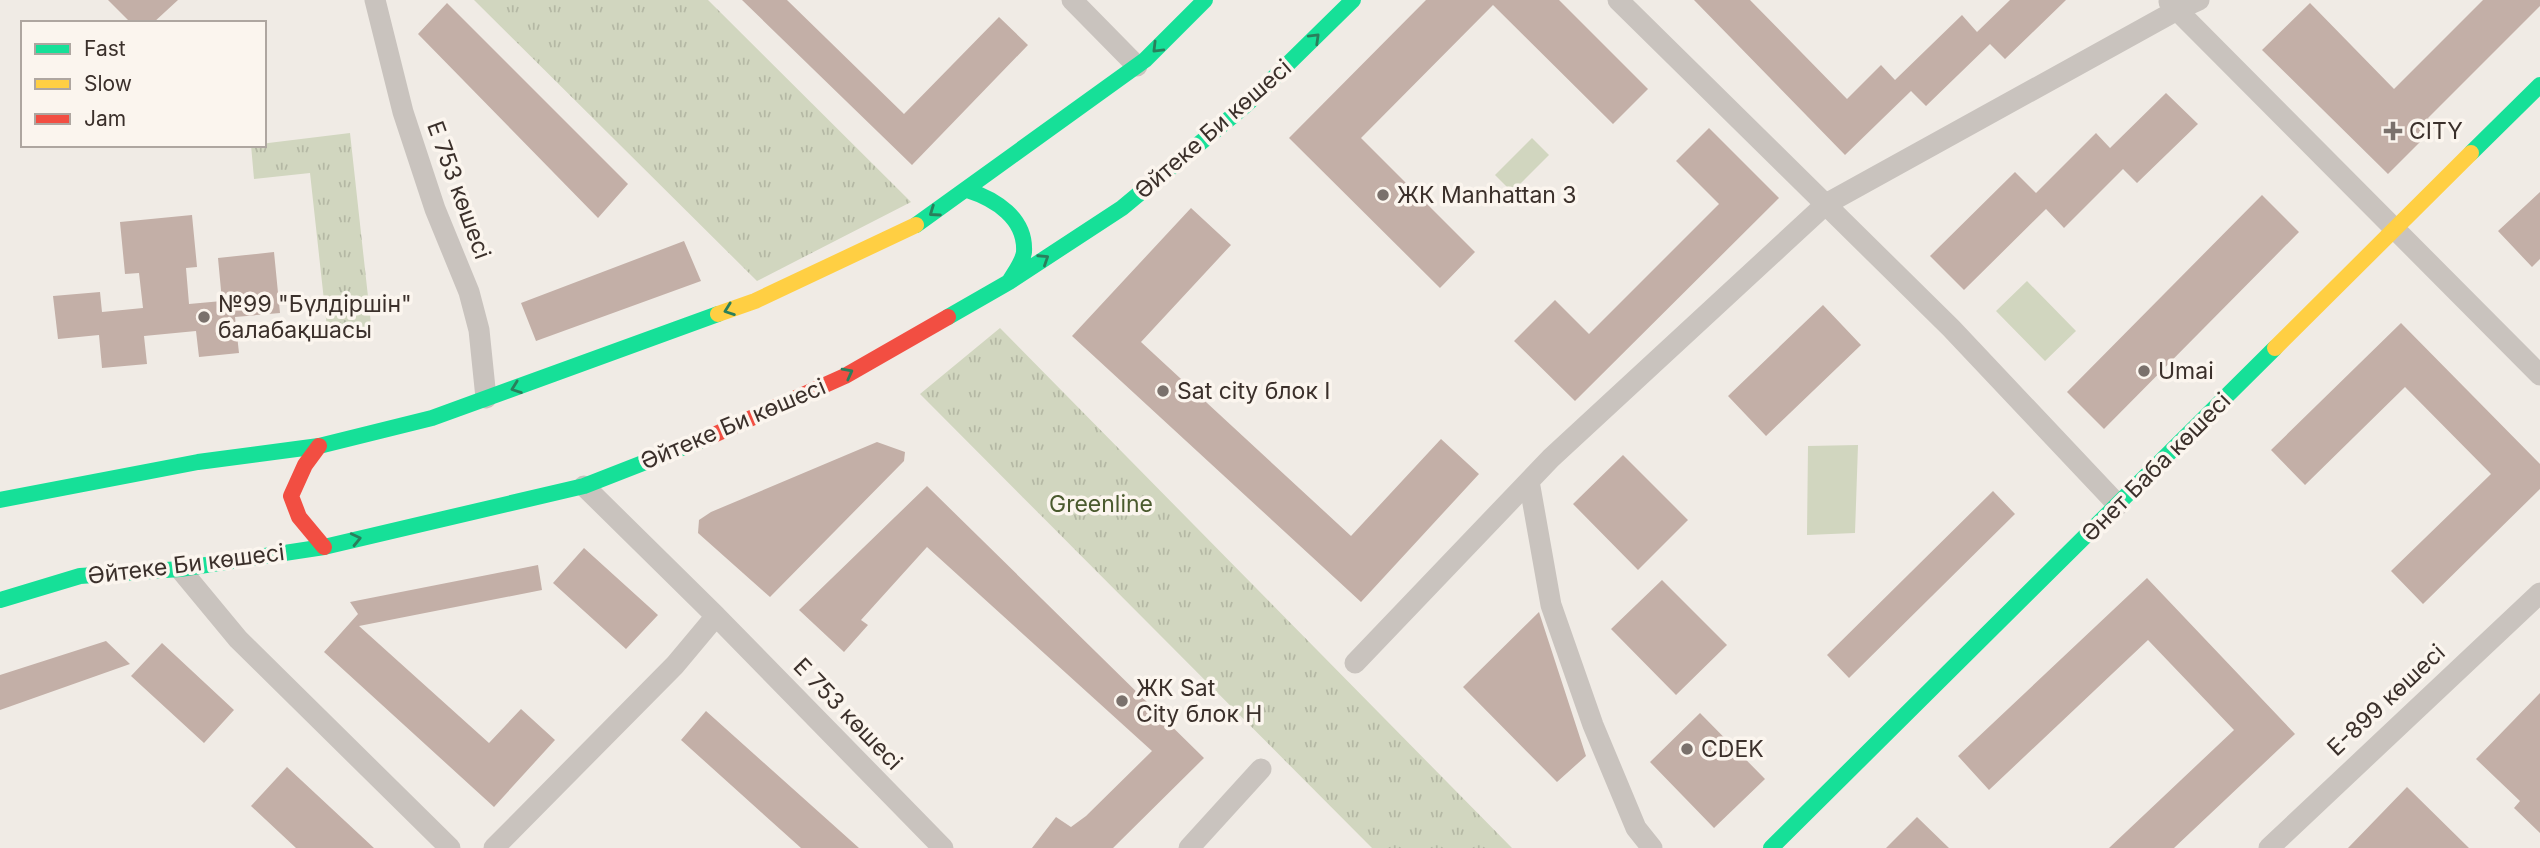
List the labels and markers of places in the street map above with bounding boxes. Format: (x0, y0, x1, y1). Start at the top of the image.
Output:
place label: CITY (2409, 117, 2463, 145)
marker: CITY (2383, 121, 2403, 141)
place label: ЖК Manhattan 3 (1397, 181, 1577, 209)
marker: ЖК Manhattan 3 (1375, 187, 1391, 203)
place label: №99 "Бүлдіршін" балабақшасы (218, 290, 412, 344)
marker: №99 "Бүлдіршін" балабақшасы (196, 309, 212, 325)
place label: Umai (2158, 357, 2214, 385)
marker: Umai (2136, 363, 2152, 379)
place label: Sat city блок I (1177, 377, 1331, 405)
marker: Sat city блок I (1155, 383, 1171, 399)
place label: ЖК Sat City блок H (1136, 674, 1262, 728)
marker: ЖК Sat City блок H (1114, 693, 1130, 709)
place label: CDEK (1701, 735, 1764, 763)
marker: CDEK (1679, 741, 1695, 757)

